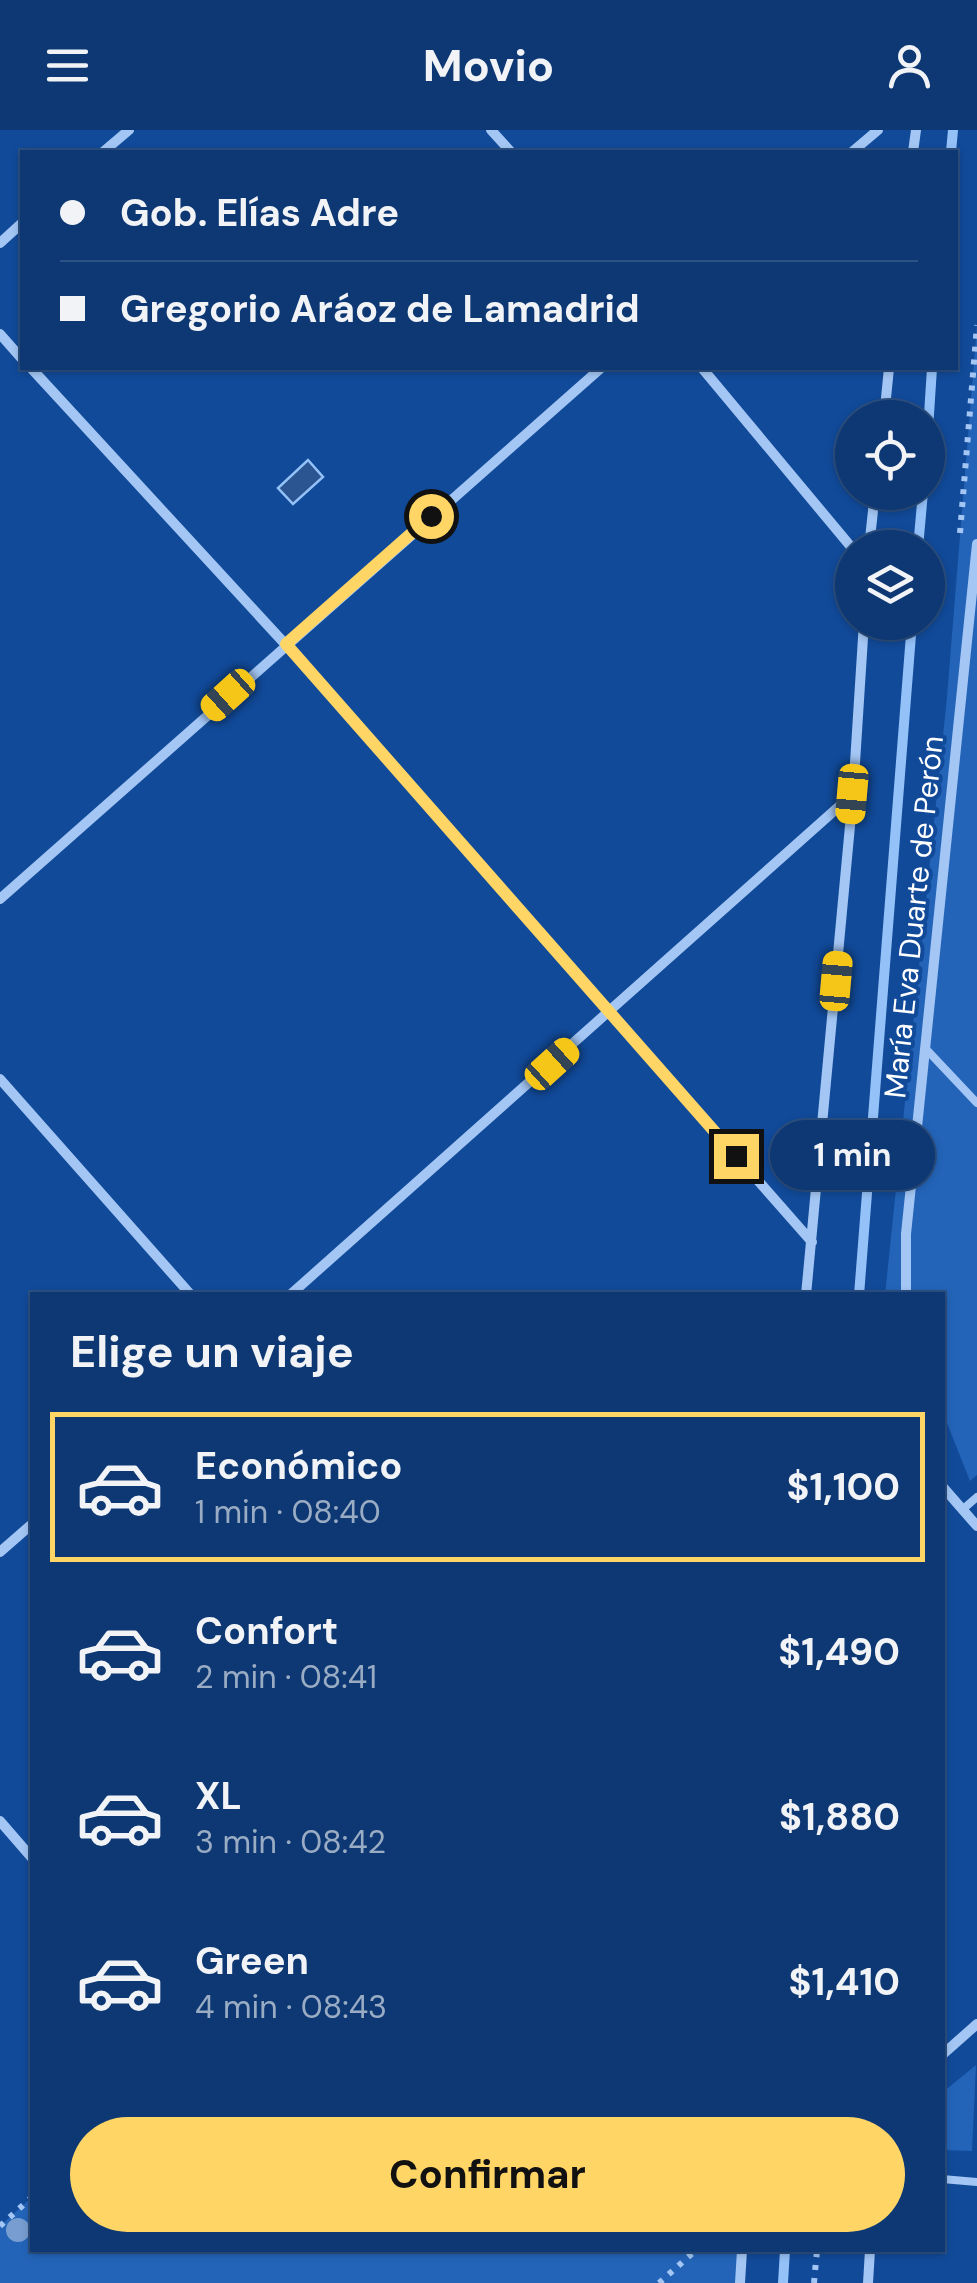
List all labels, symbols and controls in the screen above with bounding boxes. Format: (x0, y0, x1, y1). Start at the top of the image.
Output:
text: Movio (423, 36, 554, 95)
icon: menu (40, 38, 95, 93)
icon: person (882, 38, 937, 93)
text: Gob. Elías Adre (120, 188, 399, 238)
text: Gregorio Aráoz de Lamadrid (120, 284, 640, 334)
map controls (835, 400, 945, 640)
button: locate (835, 400, 945, 510)
route start (409, 494, 454, 539)
button: layers (835, 530, 945, 640)
car (196, 664, 260, 726)
street label: María Eva Duarte de Perón (875, 734, 952, 1100)
car (834, 763, 870, 825)
car (818, 950, 854, 1012)
car (520, 1033, 584, 1095)
callout: 1 min (771, 1121, 936, 1191)
route end (714, 1134, 759, 1179)
text: 1 min (814, 1134, 891, 1176)
text: Elige un viaje (70, 1322, 354, 1381)
text: Económico (195, 1441, 402, 1491)
icon: car (75, 1442, 165, 1532)
text: $1,100 (787, 1462, 900, 1512)
text: 1 min · 08:40 (195, 1491, 381, 1533)
text: Confort (195, 1606, 338, 1656)
icon: car (75, 1607, 165, 1697)
text: $1,490 (778, 1627, 900, 1677)
text: 2 min · 08:41 (195, 1656, 377, 1698)
text: XL (195, 1771, 242, 1821)
icon: car (75, 1772, 165, 1862)
text: $1,880 (779, 1792, 900, 1842)
text: 3 min · 08:42 (195, 1821, 386, 1863)
text: Green (195, 1936, 309, 1986)
icon: car (75, 1937, 165, 2027)
text: $1,410 (789, 1957, 900, 2007)
text: 4 min · 08:43 (195, 1986, 387, 2028)
button: Confirmar (70, 2117, 905, 2232)

